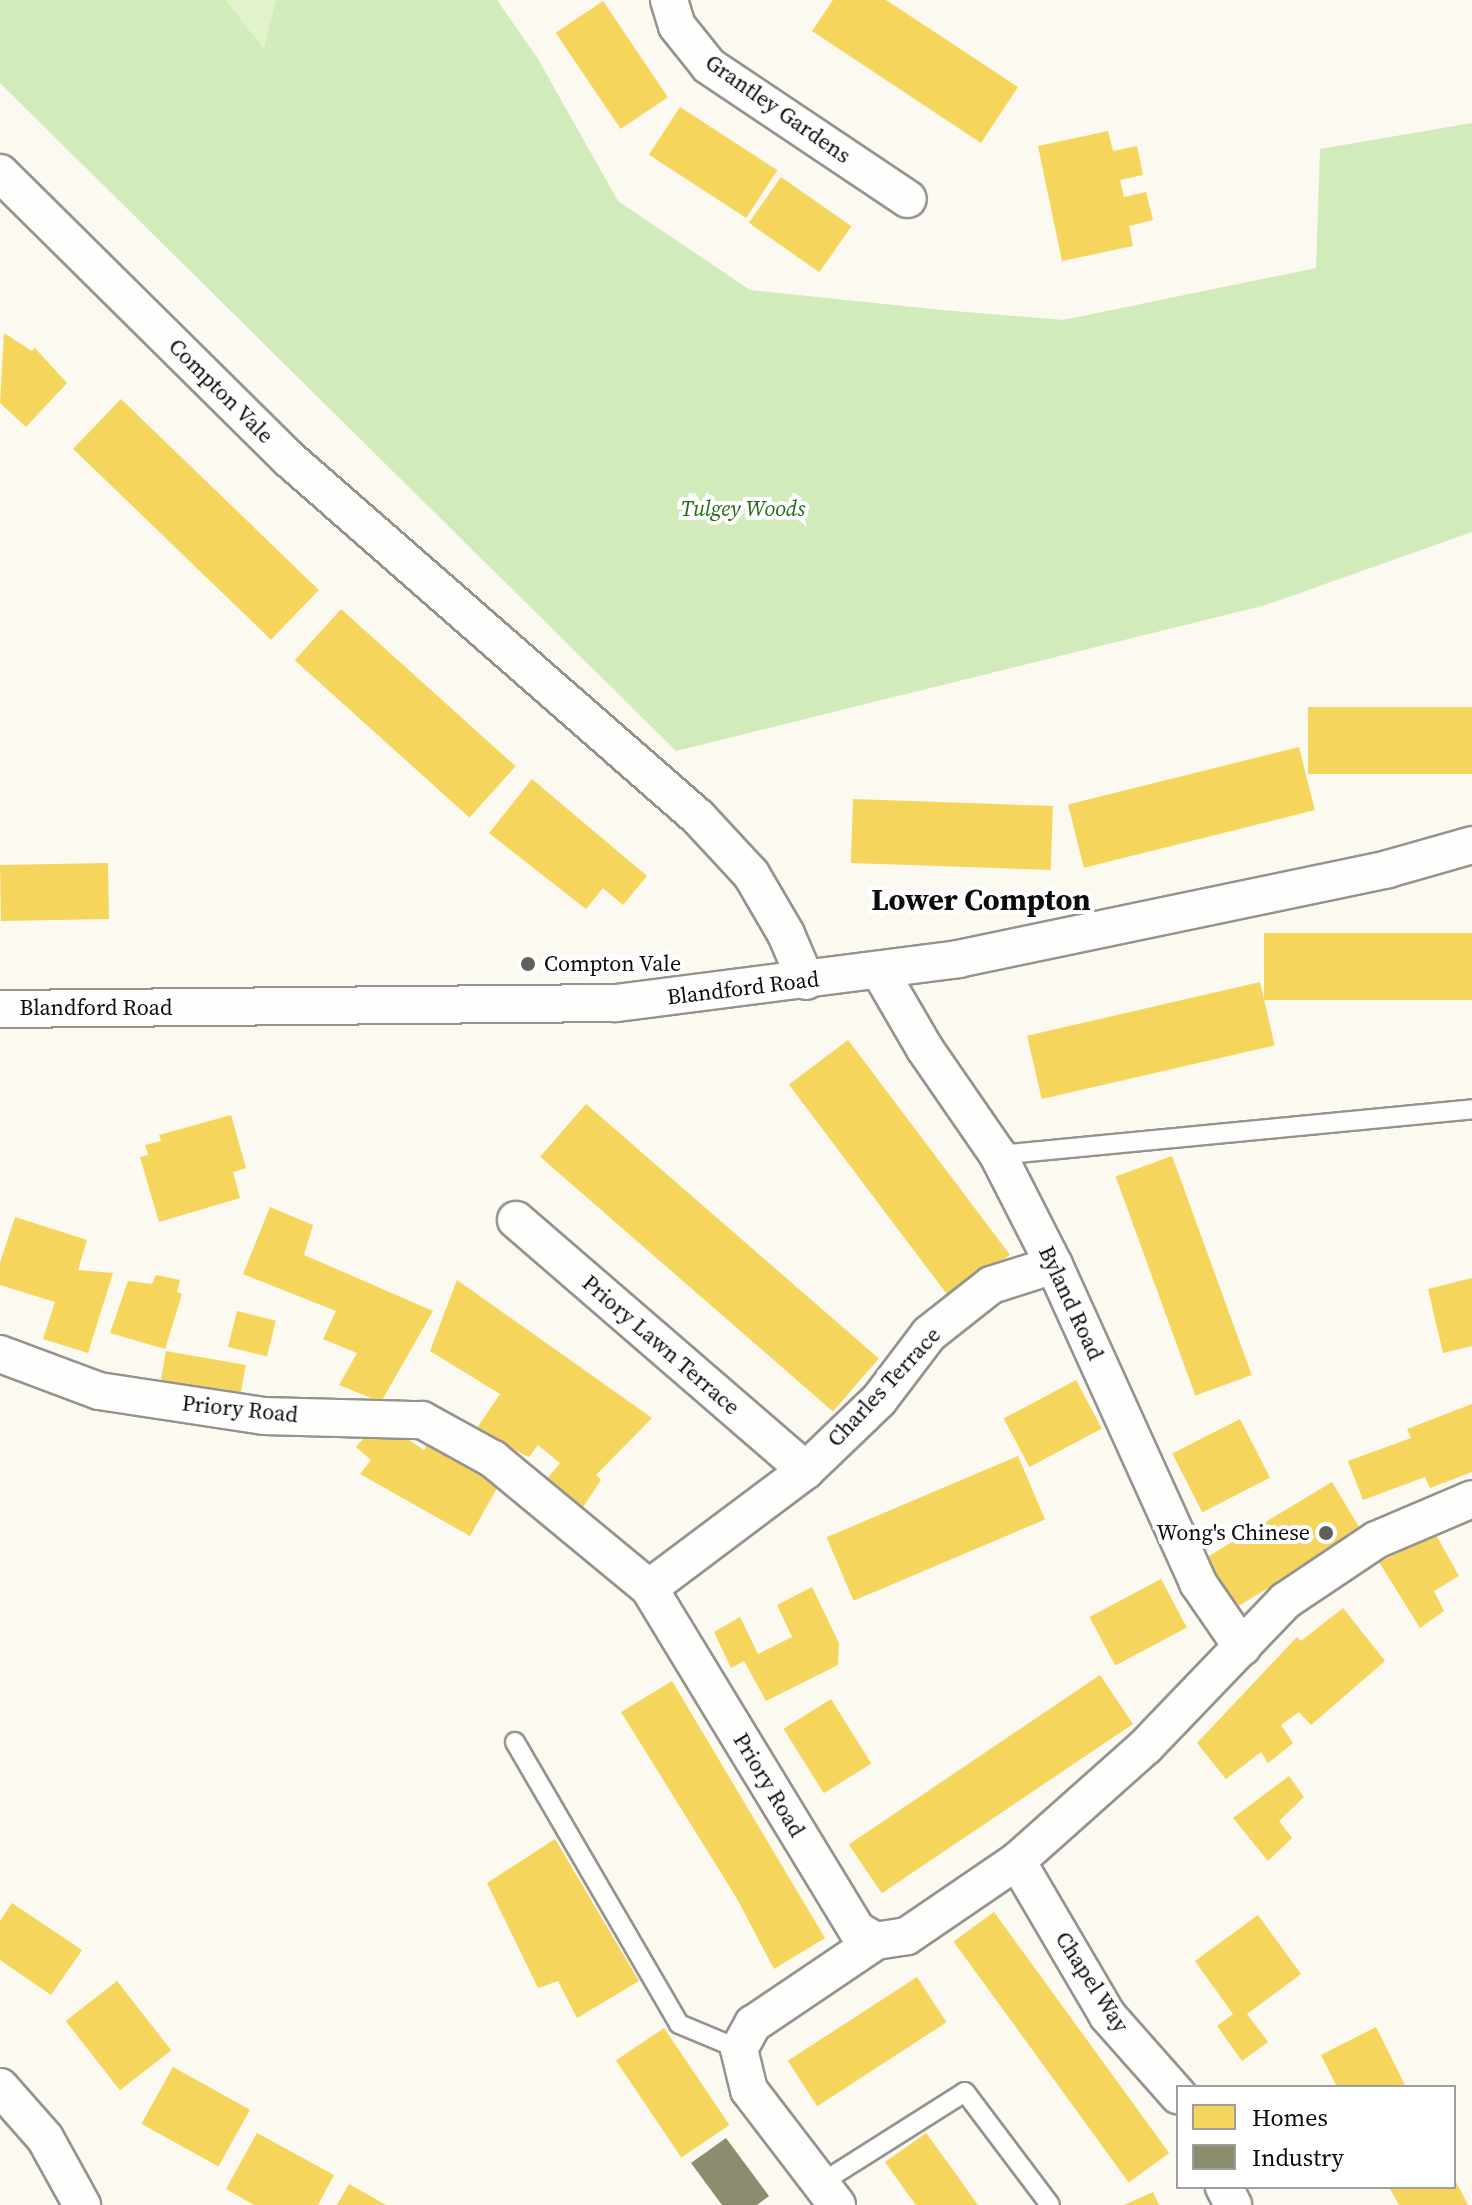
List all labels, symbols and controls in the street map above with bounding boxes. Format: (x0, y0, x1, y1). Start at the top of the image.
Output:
street label: Grantley Gardens (700, 49, 856, 169)
street label: Compton Vale (163, 333, 279, 449)
park label: Tulgey Woods (681, 496, 805, 522)
district label: Lower Compton (871, 882, 1091, 918)
place label: Compton Vale (544, 951, 682, 977)
marker: Compton Vale (519, 955, 537, 973)
street label: Blandford Road (666, 966, 820, 1010)
street label: Blandford Road (20, 995, 172, 1021)
street label: Byland Road (1033, 1242, 1109, 1364)
street label: Priory Lawn Terrace (577, 1269, 745, 1421)
street label: Charles Terrace (822, 1322, 946, 1452)
street label: Priory Road (181, 1390, 299, 1428)
place label: Wong's Chinese (1157, 1520, 1310, 1546)
marker: Wong's Chinese (1317, 1524, 1335, 1542)
street label: Priory Road (728, 1728, 810, 1842)
street label: Chapel Way (1050, 1926, 1134, 2038)
legend (1176, 2085, 1456, 2189)
text: Homes (1252, 2101, 1328, 2134)
text: Industry (1252, 2141, 1344, 2174)

